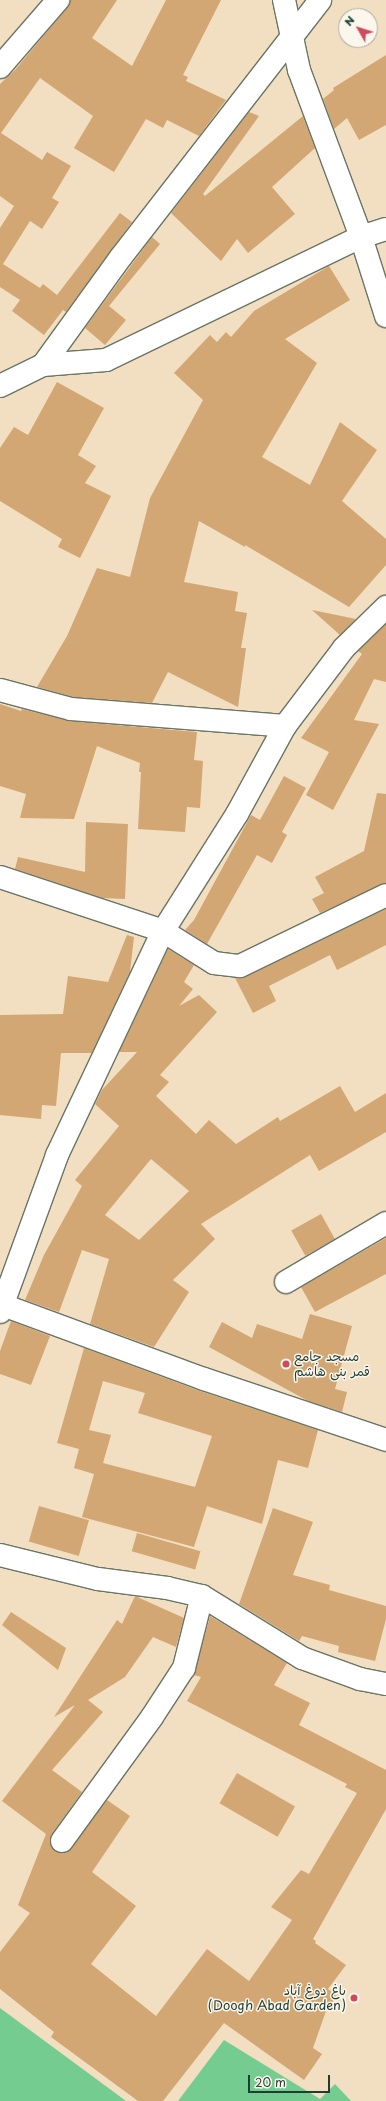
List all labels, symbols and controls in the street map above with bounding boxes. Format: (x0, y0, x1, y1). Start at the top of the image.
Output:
north arrow (338, 8, 378, 48)
text: N (340, 12, 358, 29)
place label: مسجد جامع قمر بنی هاشم (294, 1349, 370, 1380)
marker: مسجد جامع قمر بنی هاشم (281, 1359, 291, 1369)
place label: باغ دوغ آباد (Doogh Abad Garden) (208, 1983, 346, 2014)
marker: باغ دوغ آباد (Doogh Abad Garden) (349, 1993, 359, 2003)
scale bar (250, 2067, 332, 2093)
text: 20 m (255, 2073, 286, 2091)

